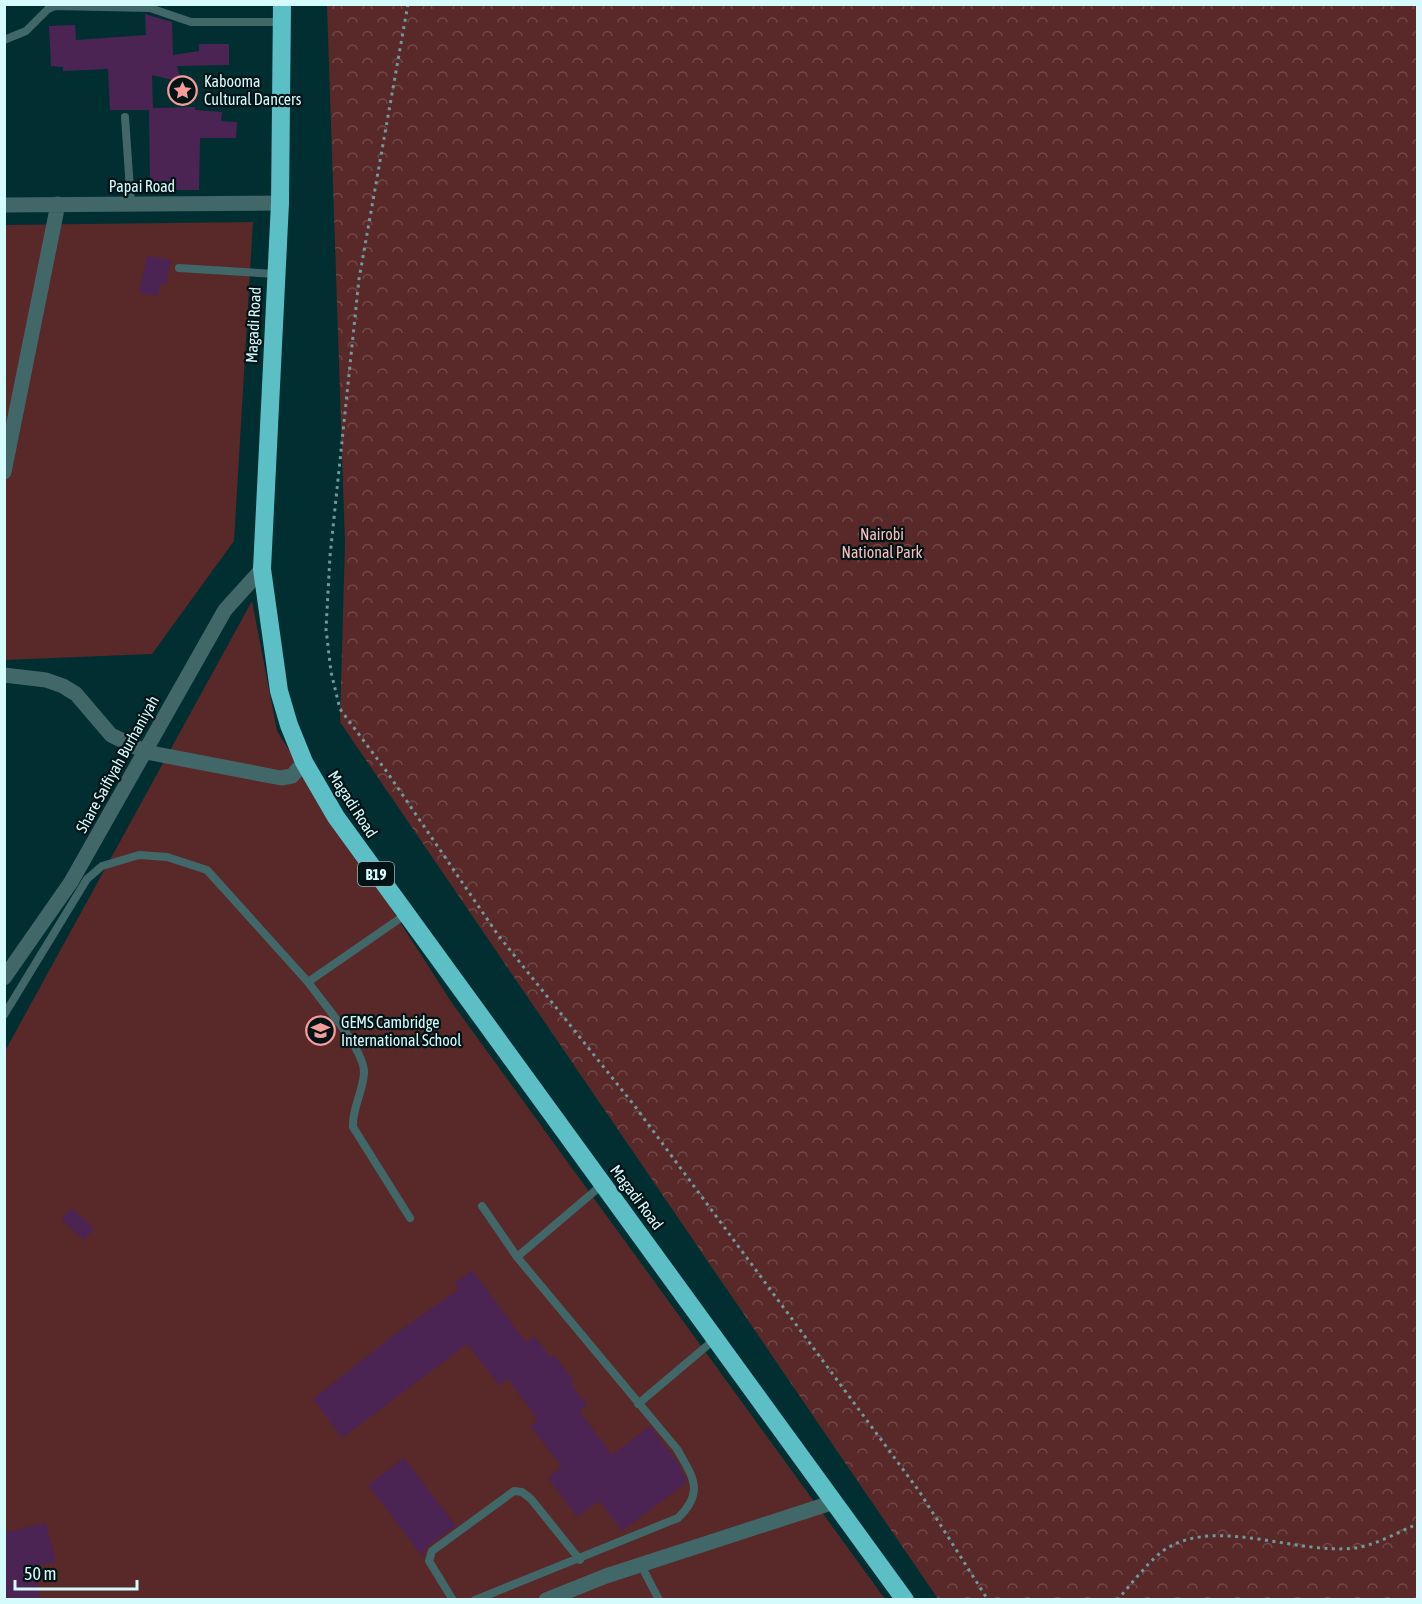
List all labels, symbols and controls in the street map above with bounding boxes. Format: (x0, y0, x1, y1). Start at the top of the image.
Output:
place label: Kabooma Cultural Dancers (204, 72, 302, 108)
place icon: Kabooma Cultural Dancers (167, 74, 199, 106)
street label: Papai Road (109, 177, 175, 196)
street label: Magadi Road (242, 286, 265, 364)
park label: Nairobi National Park (841, 525, 923, 561)
street label: Share Saifiyah Burhaniyah (72, 692, 163, 836)
street label: Magadi Road (324, 767, 381, 841)
road number: B19 (358, 862, 394, 886)
place label: GEMS Cambridge International School (341, 1013, 462, 1049)
school or university icon: GEMS Cambridge International School (304, 1015, 336, 1047)
street label: Magadi Road (606, 1161, 667, 1233)
scale bar (15, 1553, 136, 1591)
text: 50 m (24, 1563, 56, 1584)

